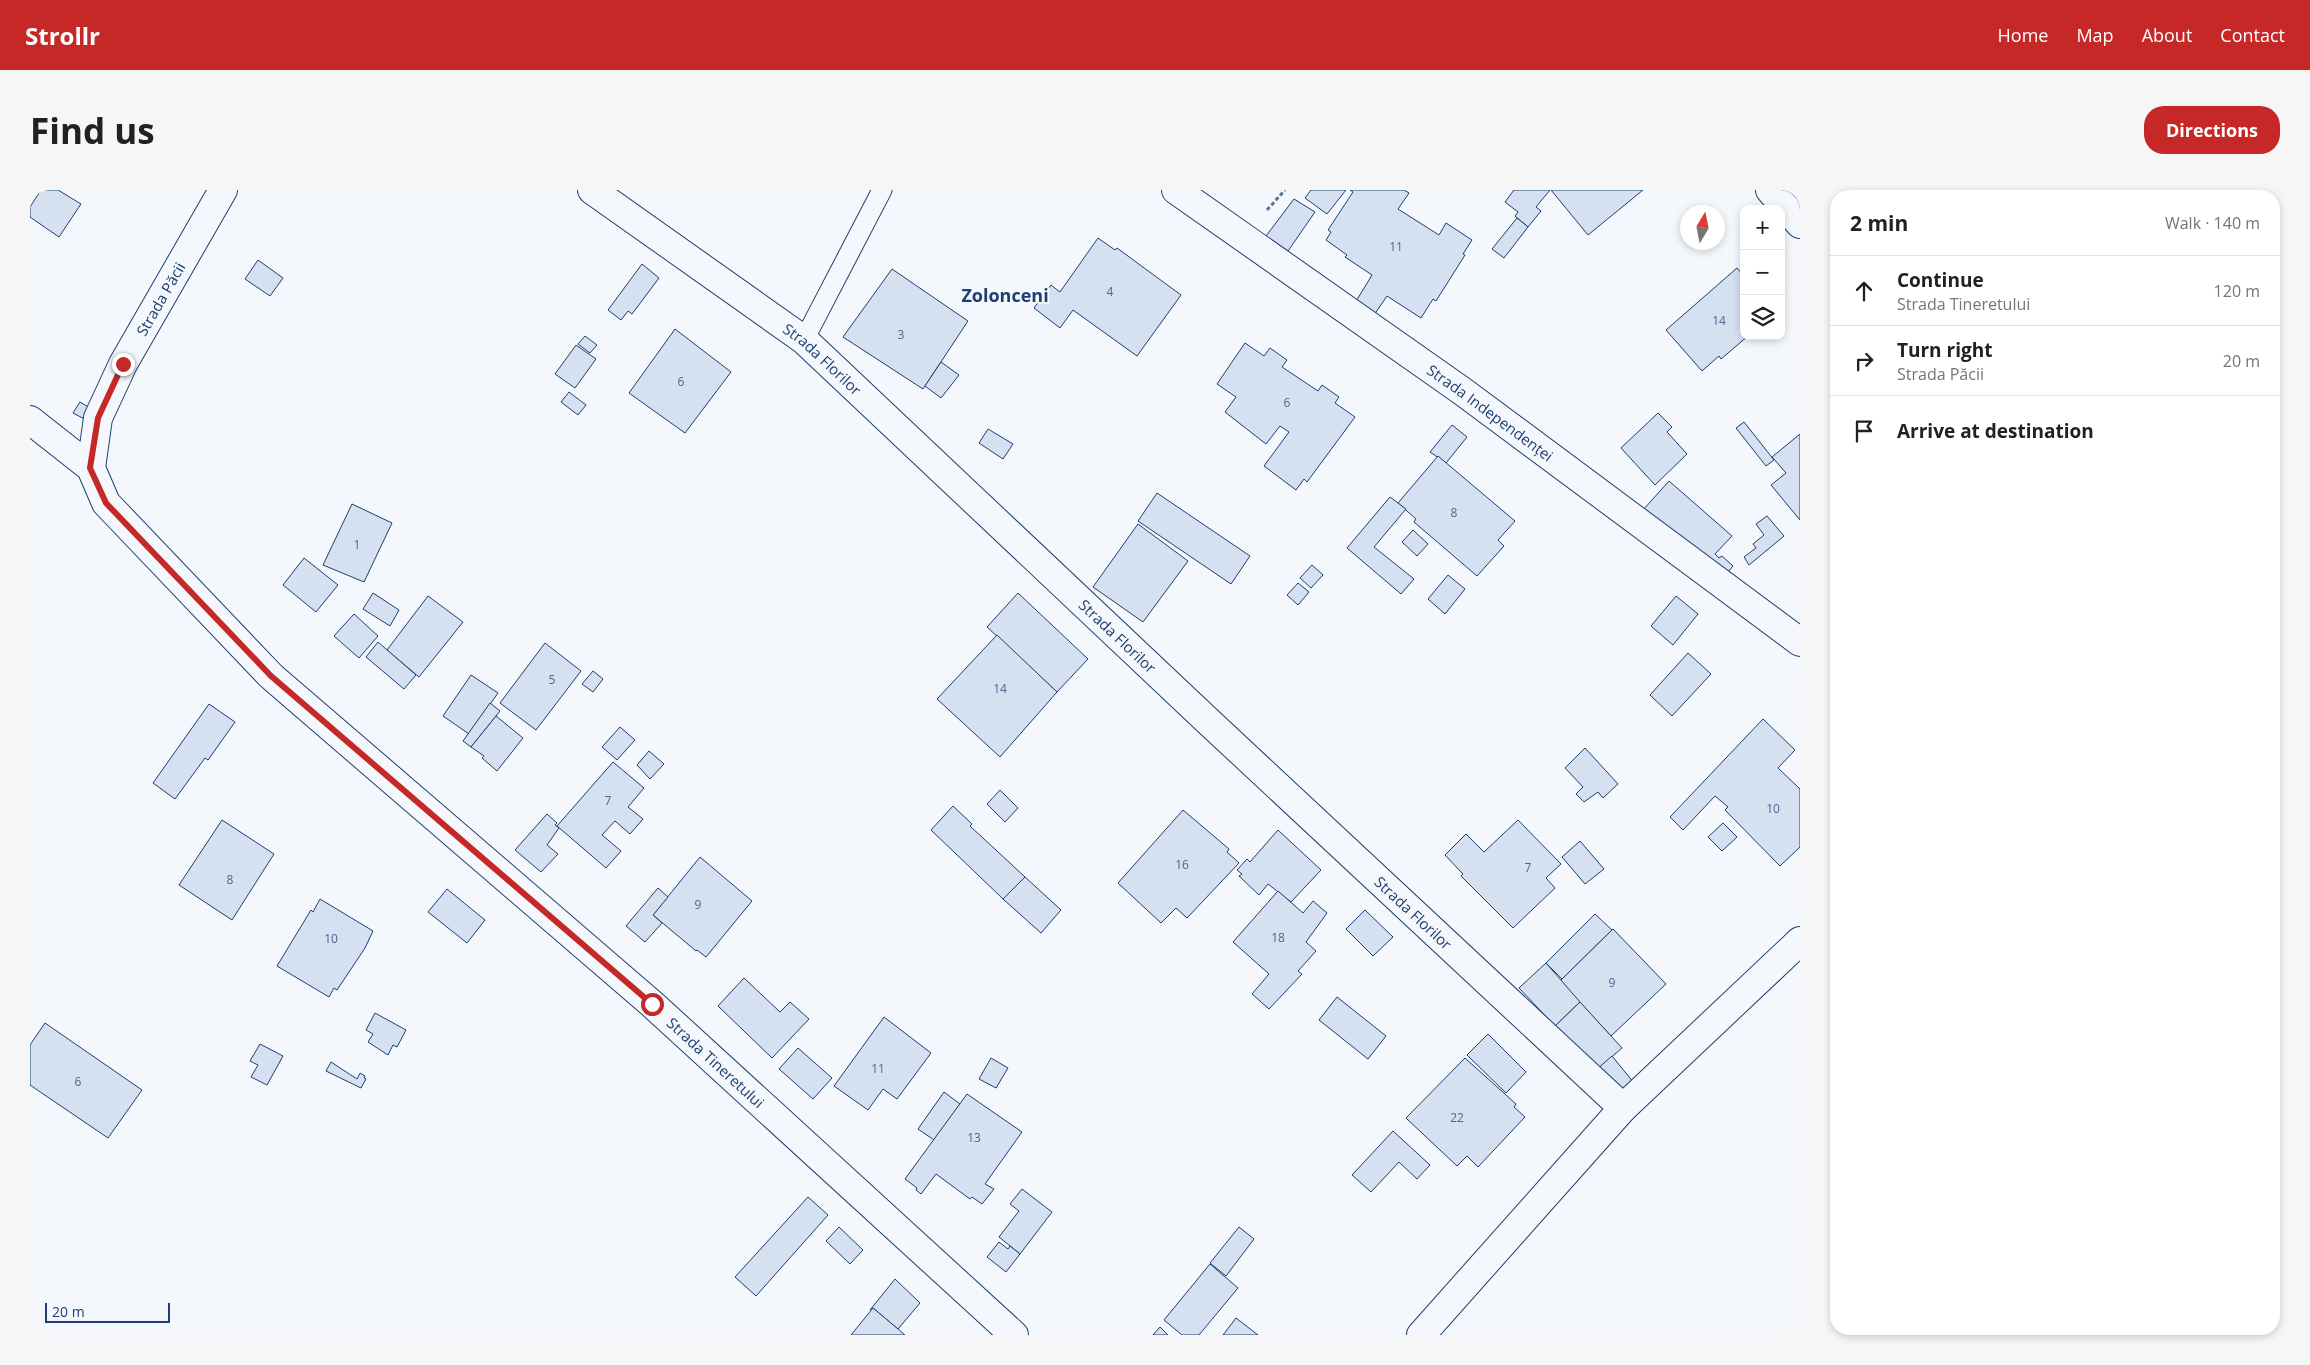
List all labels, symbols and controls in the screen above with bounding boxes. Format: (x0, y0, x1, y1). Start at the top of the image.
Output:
text: Strollr (25, 19, 100, 52)
text: Home (1998, 23, 2048, 47)
text: Map (2076, 23, 2114, 47)
text: About (2142, 23, 2192, 47)
text: Contact (2220, 23, 2285, 47)
button: Directions (2144, 106, 2280, 154)
text: Find us (30, 107, 155, 154)
north arrow (1680, 205, 1725, 250)
map controls (1740, 205, 1785, 340)
button: + (1740, 205, 1785, 250)
text: 2 min (1850, 209, 1908, 237)
text: Walk · 140 m (2165, 212, 2260, 234)
house number: 11 (1389, 238, 1403, 255)
button: − (1740, 250, 1785, 295)
street label: Strada Păcii (131, 259, 189, 339)
text: Continue (1897, 267, 1984, 293)
icon: ahead (1850, 277, 1878, 305)
text: 120 m (2214, 280, 2260, 302)
district label: Zolonceni (961, 283, 1049, 307)
house number: 4 (1107, 283, 1114, 300)
text: Strada Tineretului (1897, 293, 2030, 315)
button: layers (1740, 295, 1785, 340)
house number: 14 (1712, 312, 1726, 329)
street label: Strada Florilor (779, 318, 866, 399)
house number: 3 (898, 326, 905, 343)
text: Turn right (1897, 337, 1992, 363)
icon: right (1850, 347, 1878, 375)
text: 20 m (2223, 350, 2260, 372)
route end (112, 353, 135, 376)
street label: Strada Independenței (1423, 360, 1557, 465)
text: Strada Păcii (1897, 363, 1984, 385)
house number: 6 (678, 373, 685, 390)
house number: 6 (1284, 394, 1291, 411)
icon: arrive (1850, 417, 1878, 445)
text: Arrive at destination (1897, 418, 2094, 444)
house number: 8 (1451, 504, 1458, 521)
house number: 1 (354, 536, 360, 553)
street label: Strada Florilor (1075, 595, 1161, 677)
house number: 5 (549, 671, 556, 688)
house number: 14 (993, 680, 1007, 697)
house number: 7 (605, 792, 612, 809)
house number: 10 (1766, 800, 1780, 817)
house number: 16 (1175, 856, 1189, 873)
house number: 7 (1525, 859, 1532, 876)
house number: 8 (227, 871, 234, 888)
street label: Strada Florilor (1370, 872, 1456, 954)
house number: 9 (695, 896, 702, 913)
house number: 18 (1271, 929, 1285, 946)
house number: 10 (324, 930, 338, 947)
house number: 9 (1609, 974, 1616, 991)
route start (641, 993, 664, 1016)
street label: Strada Tineretului (663, 1013, 769, 1112)
house number: 11 (871, 1060, 885, 1077)
house number: 6 (75, 1073, 82, 1090)
house number: 22 (1450, 1109, 1464, 1126)
house number: 13 (967, 1129, 981, 1146)
scale bar (45, 1300, 170, 1323)
text: 20 m (52, 1302, 85, 1321)

